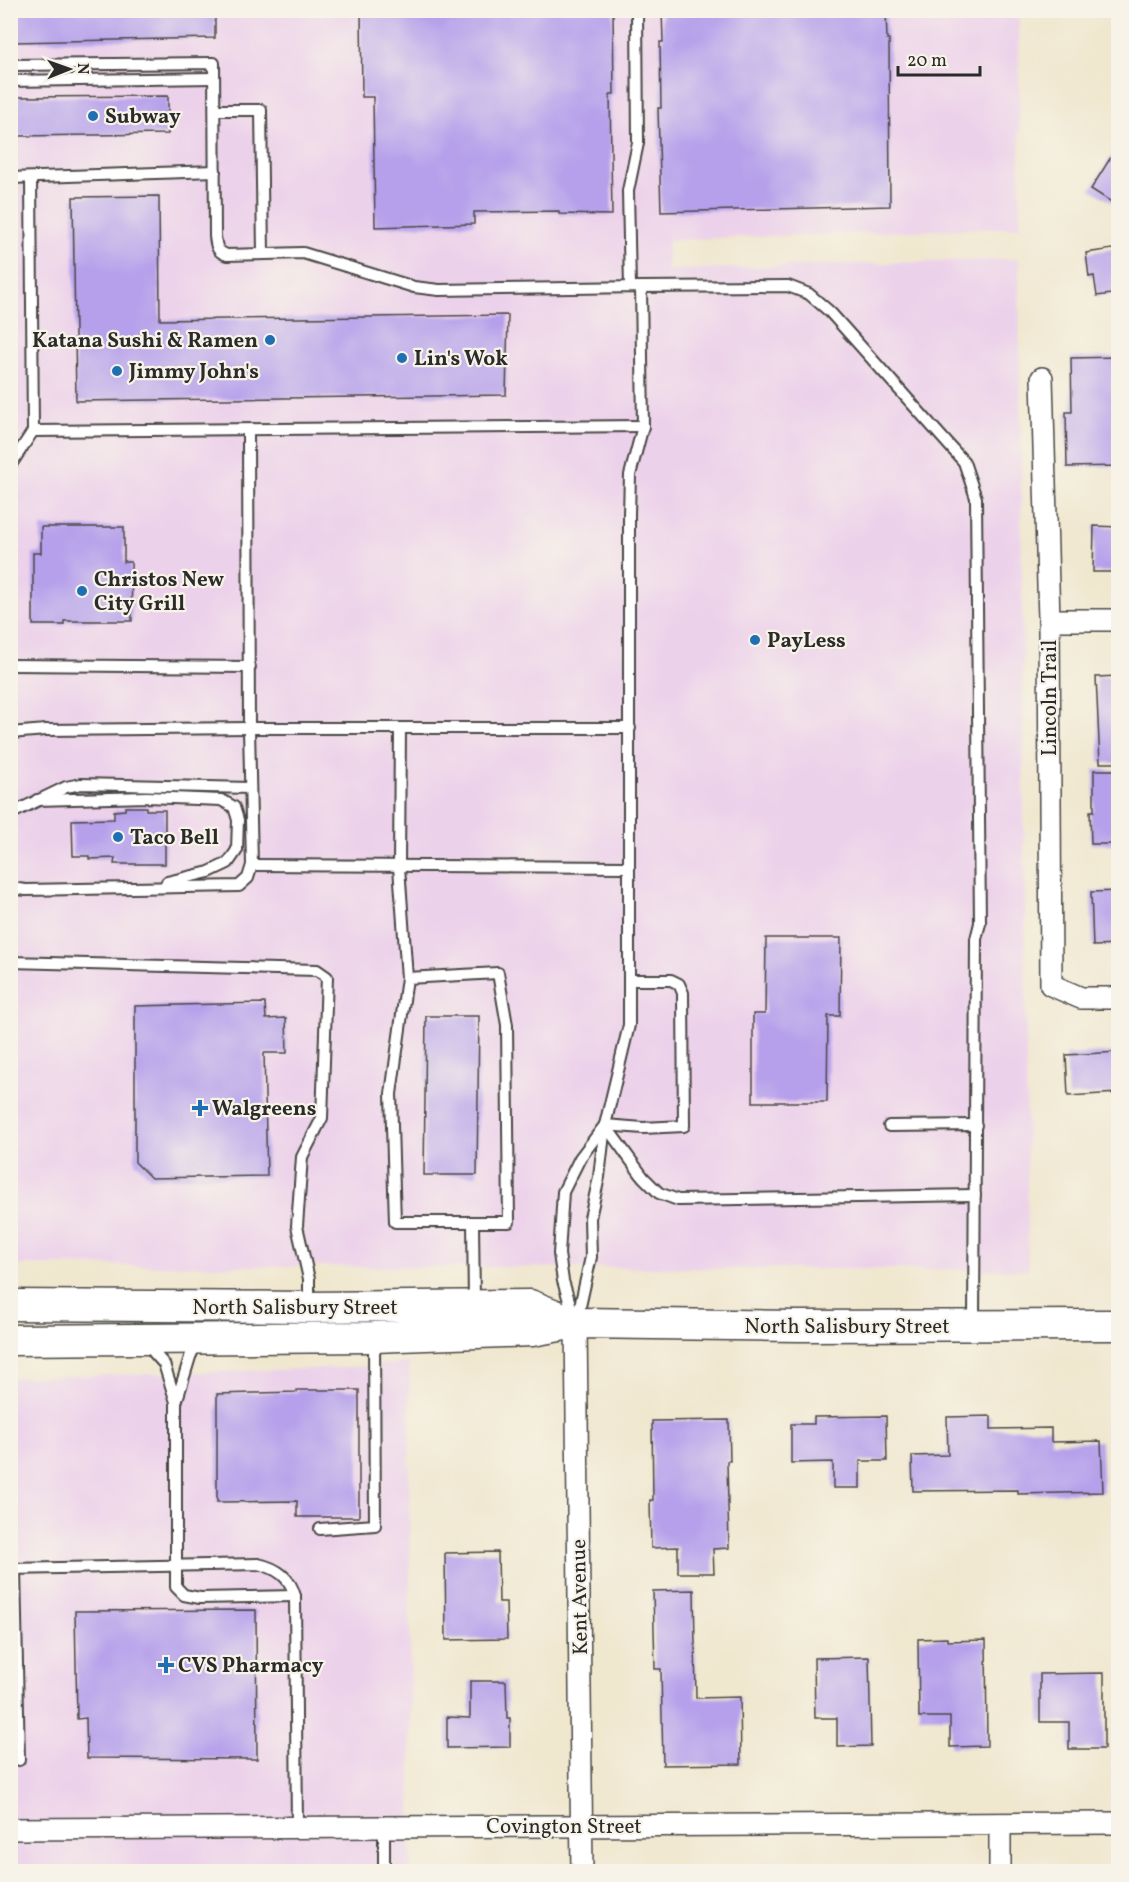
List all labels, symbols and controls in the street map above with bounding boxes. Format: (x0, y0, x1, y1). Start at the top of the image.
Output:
north arrow (39, 39, 99, 99)
scale bar (898, 39, 980, 77)
text: 20 m (907, 49, 947, 74)
text: N (71, 63, 93, 75)
place label: Subway (105, 103, 181, 132)
marker: Subway (86, 109, 100, 123)
place label: Katana Sushi & Ramen (32, 327, 258, 356)
marker: Katana Sushi & Ramen (263, 333, 277, 347)
place label: Lin's Wok (414, 345, 508, 374)
marker: Lin's Wok (395, 351, 409, 365)
place label: Jimmy John's (128, 358, 259, 387)
marker: Jimmy John's (110, 364, 124, 378)
place label: Christos New City Grill (94, 566, 225, 619)
marker: Christos New City Grill (75, 584, 89, 598)
place label: PayLess (767, 627, 846, 656)
marker: PayLess (748, 633, 762, 647)
street label: Lincoln Trail (1036, 640, 1065, 756)
place label: Taco Bell (130, 824, 219, 853)
marker: Taco Bell (111, 830, 125, 844)
place label: Walgreens (212, 1095, 316, 1124)
marker: Walgreens (193, 1101, 207, 1115)
street label: North Salisbury Street (192, 1294, 398, 1323)
street label: North Salisbury Street (744, 1313, 950, 1342)
street label: Kent Avenue (565, 1539, 596, 1655)
place label: CVS Pharmacy (178, 1652, 324, 1681)
marker: CVS Pharmacy (159, 1658, 173, 1672)
street label: Covington Street (486, 1813, 642, 1842)

